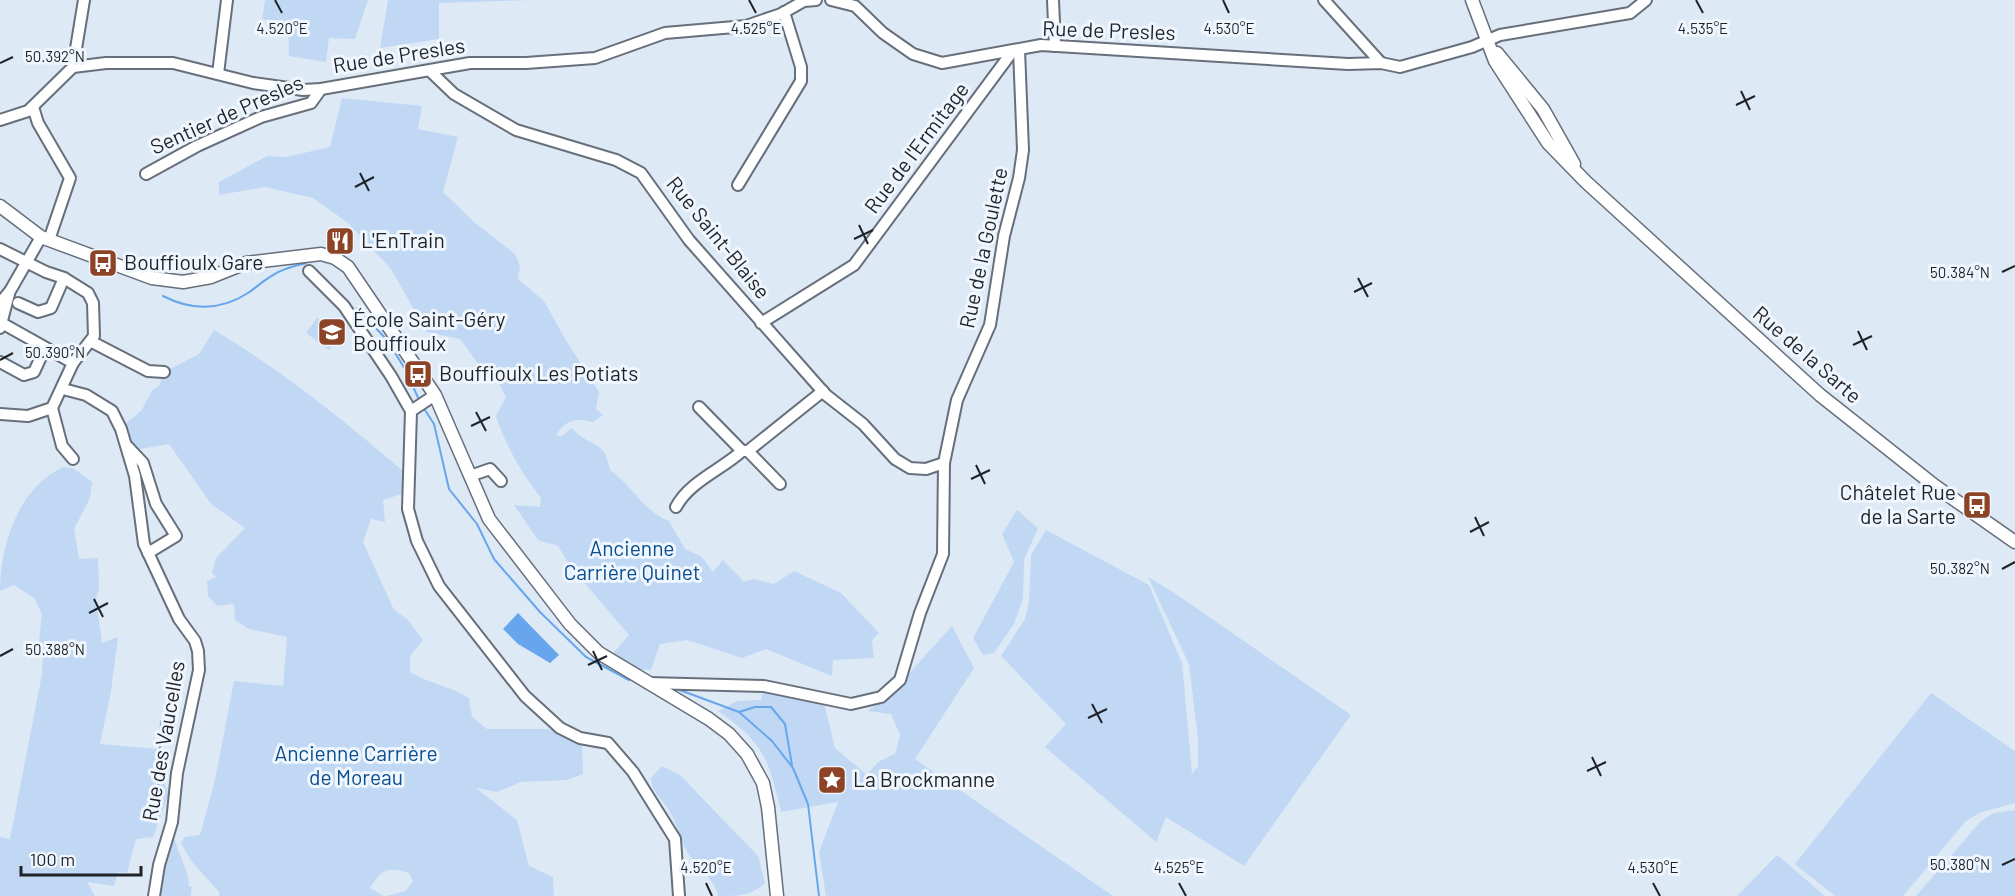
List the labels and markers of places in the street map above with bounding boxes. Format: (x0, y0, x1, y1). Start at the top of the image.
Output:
restaurant icon: L'EnTrain (324, 225, 356, 257)
place label: L'EnTrain (361, 227, 445, 252)
bus stop icon: Bouffioulx Gare (87, 247, 119, 279)
place label: Bouffioulx Gare (124, 249, 264, 274)
place label: École Saint-Géry Bouffioulx (353, 306, 506, 355)
school or university icon: École Saint-Géry Bouffioulx (316, 316, 348, 348)
bus stop icon: Bouffioulx Les Potiats (402, 358, 434, 390)
place label: Bouffioulx Les Potiats (439, 360, 638, 385)
place label: Châtelet Rue de la Sarte (1840, 479, 1956, 528)
bus stop icon: Châtelet Rue de la Sarte (1961, 489, 1993, 521)
place icon: La Brockmanne (816, 764, 848, 796)
place label: La Brockmanne (853, 766, 995, 791)

